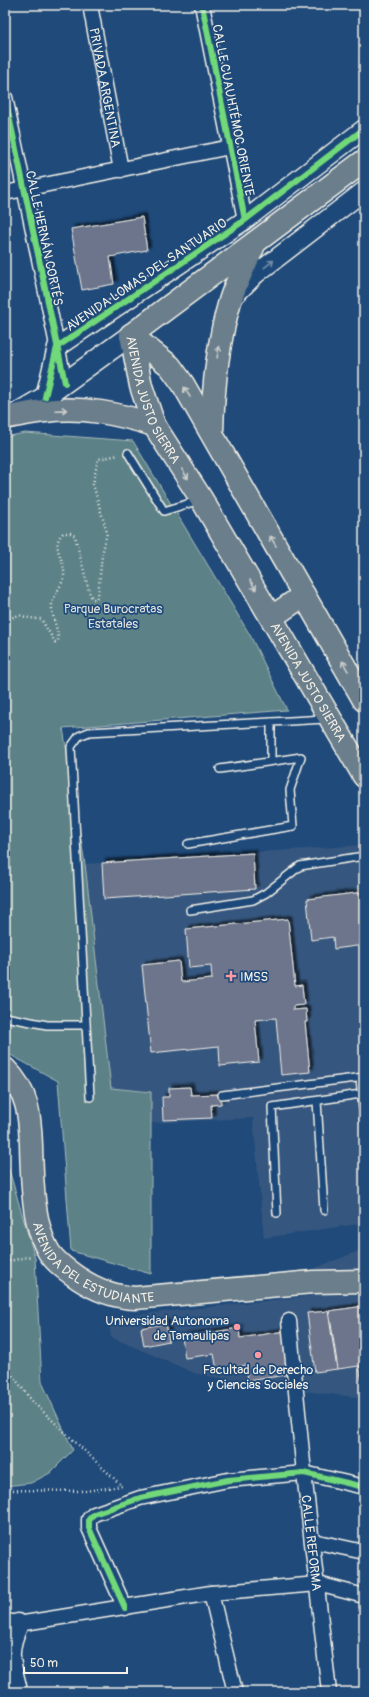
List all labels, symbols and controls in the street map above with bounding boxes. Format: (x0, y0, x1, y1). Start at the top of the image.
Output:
street label: CALLE CUAUHTÉMOC ORIENTE (208, 23, 258, 198)
street label: PRIVADA ARGENTINA (85, 27, 124, 150)
street label: CALLE HERNÁN CORTÉS (22, 169, 66, 307)
street label: AVENIDA LOMAS DEL SANTUARIO (63, 215, 230, 335)
one-way arrow (264, 260, 275, 268)
street label: AVENIDA JUSTO SIERRA (122, 335, 184, 467)
one-way arrow (214, 346, 222, 359)
one-way arrow (183, 386, 191, 398)
one-way arrow (54, 406, 67, 414)
one-way arrow (181, 468, 190, 479)
one-way arrow (269, 535, 277, 547)
one-way arrow (249, 579, 257, 591)
park label: Parque Burocratas Estatales (64, 601, 162, 632)
street label: AVENIDA JUSTO SIERRA (267, 620, 349, 745)
one-way arrow (340, 660, 348, 672)
place label: IMSS (240, 969, 268, 985)
marker: IMSS (225, 970, 237, 982)
street label: AVENIDA DEL ESTUDIANTE (29, 1220, 155, 1307)
place label: Universidad Autonoma de Tamaulipas (105, 1313, 229, 1344)
marker: Universidad Autonoma de Tamaulipas (232, 1322, 242, 1332)
marker: Facultad de Derecho y Ciencias Sociales (253, 1350, 263, 1360)
place label: Facultad de Derecho y Ciencias Sociales (203, 1362, 313, 1393)
street label: CALLE REFORMA (298, 1494, 324, 1592)
scale bar (24, 1649, 127, 1675)
text: 50 m (30, 1656, 58, 1671)

